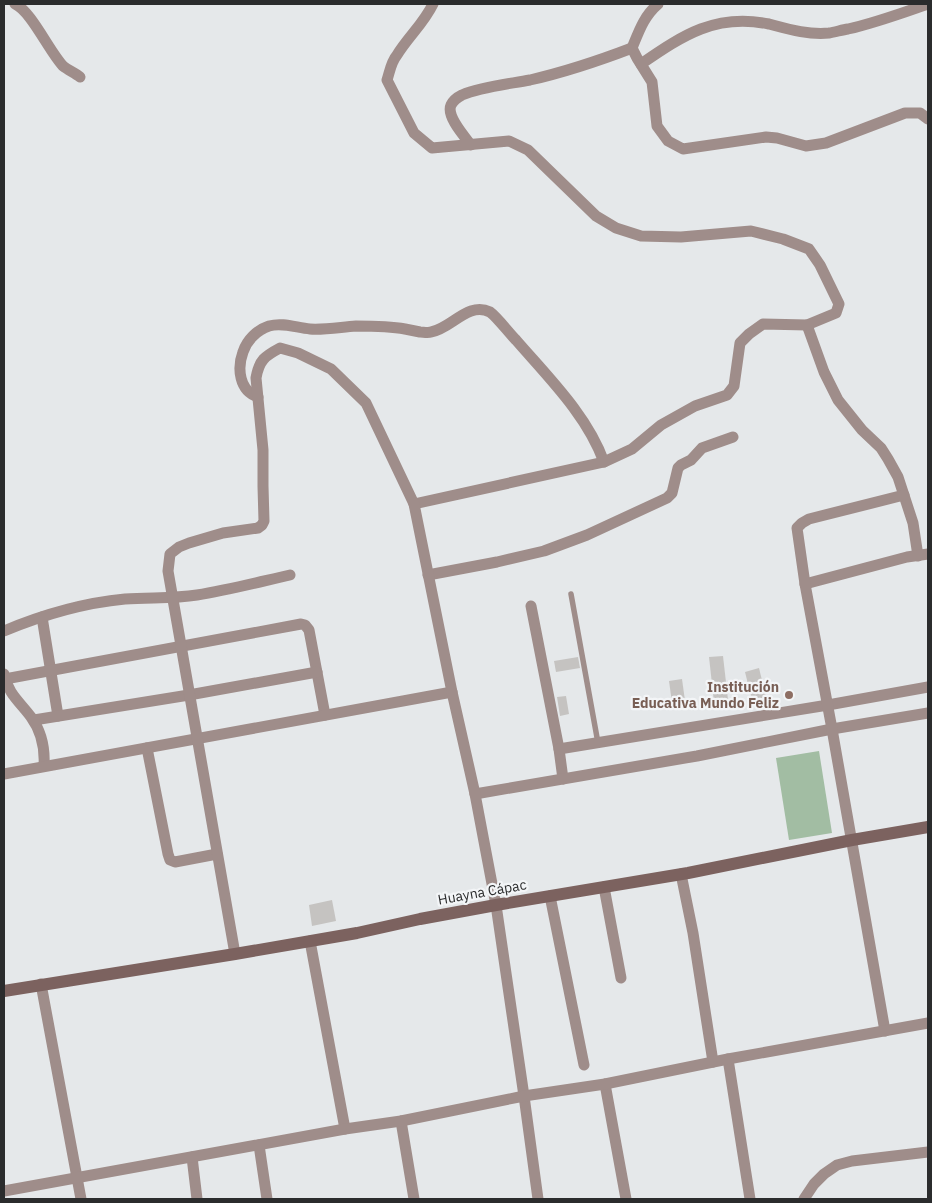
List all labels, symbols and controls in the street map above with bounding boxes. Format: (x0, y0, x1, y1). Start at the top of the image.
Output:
place label: Institución Educativa Mundo Feliz (632, 678, 779, 712)
marker: Institución Educativa Mundo Feliz (783, 689, 795, 701)
street label: Huayna Cápac (436, 875, 528, 909)

